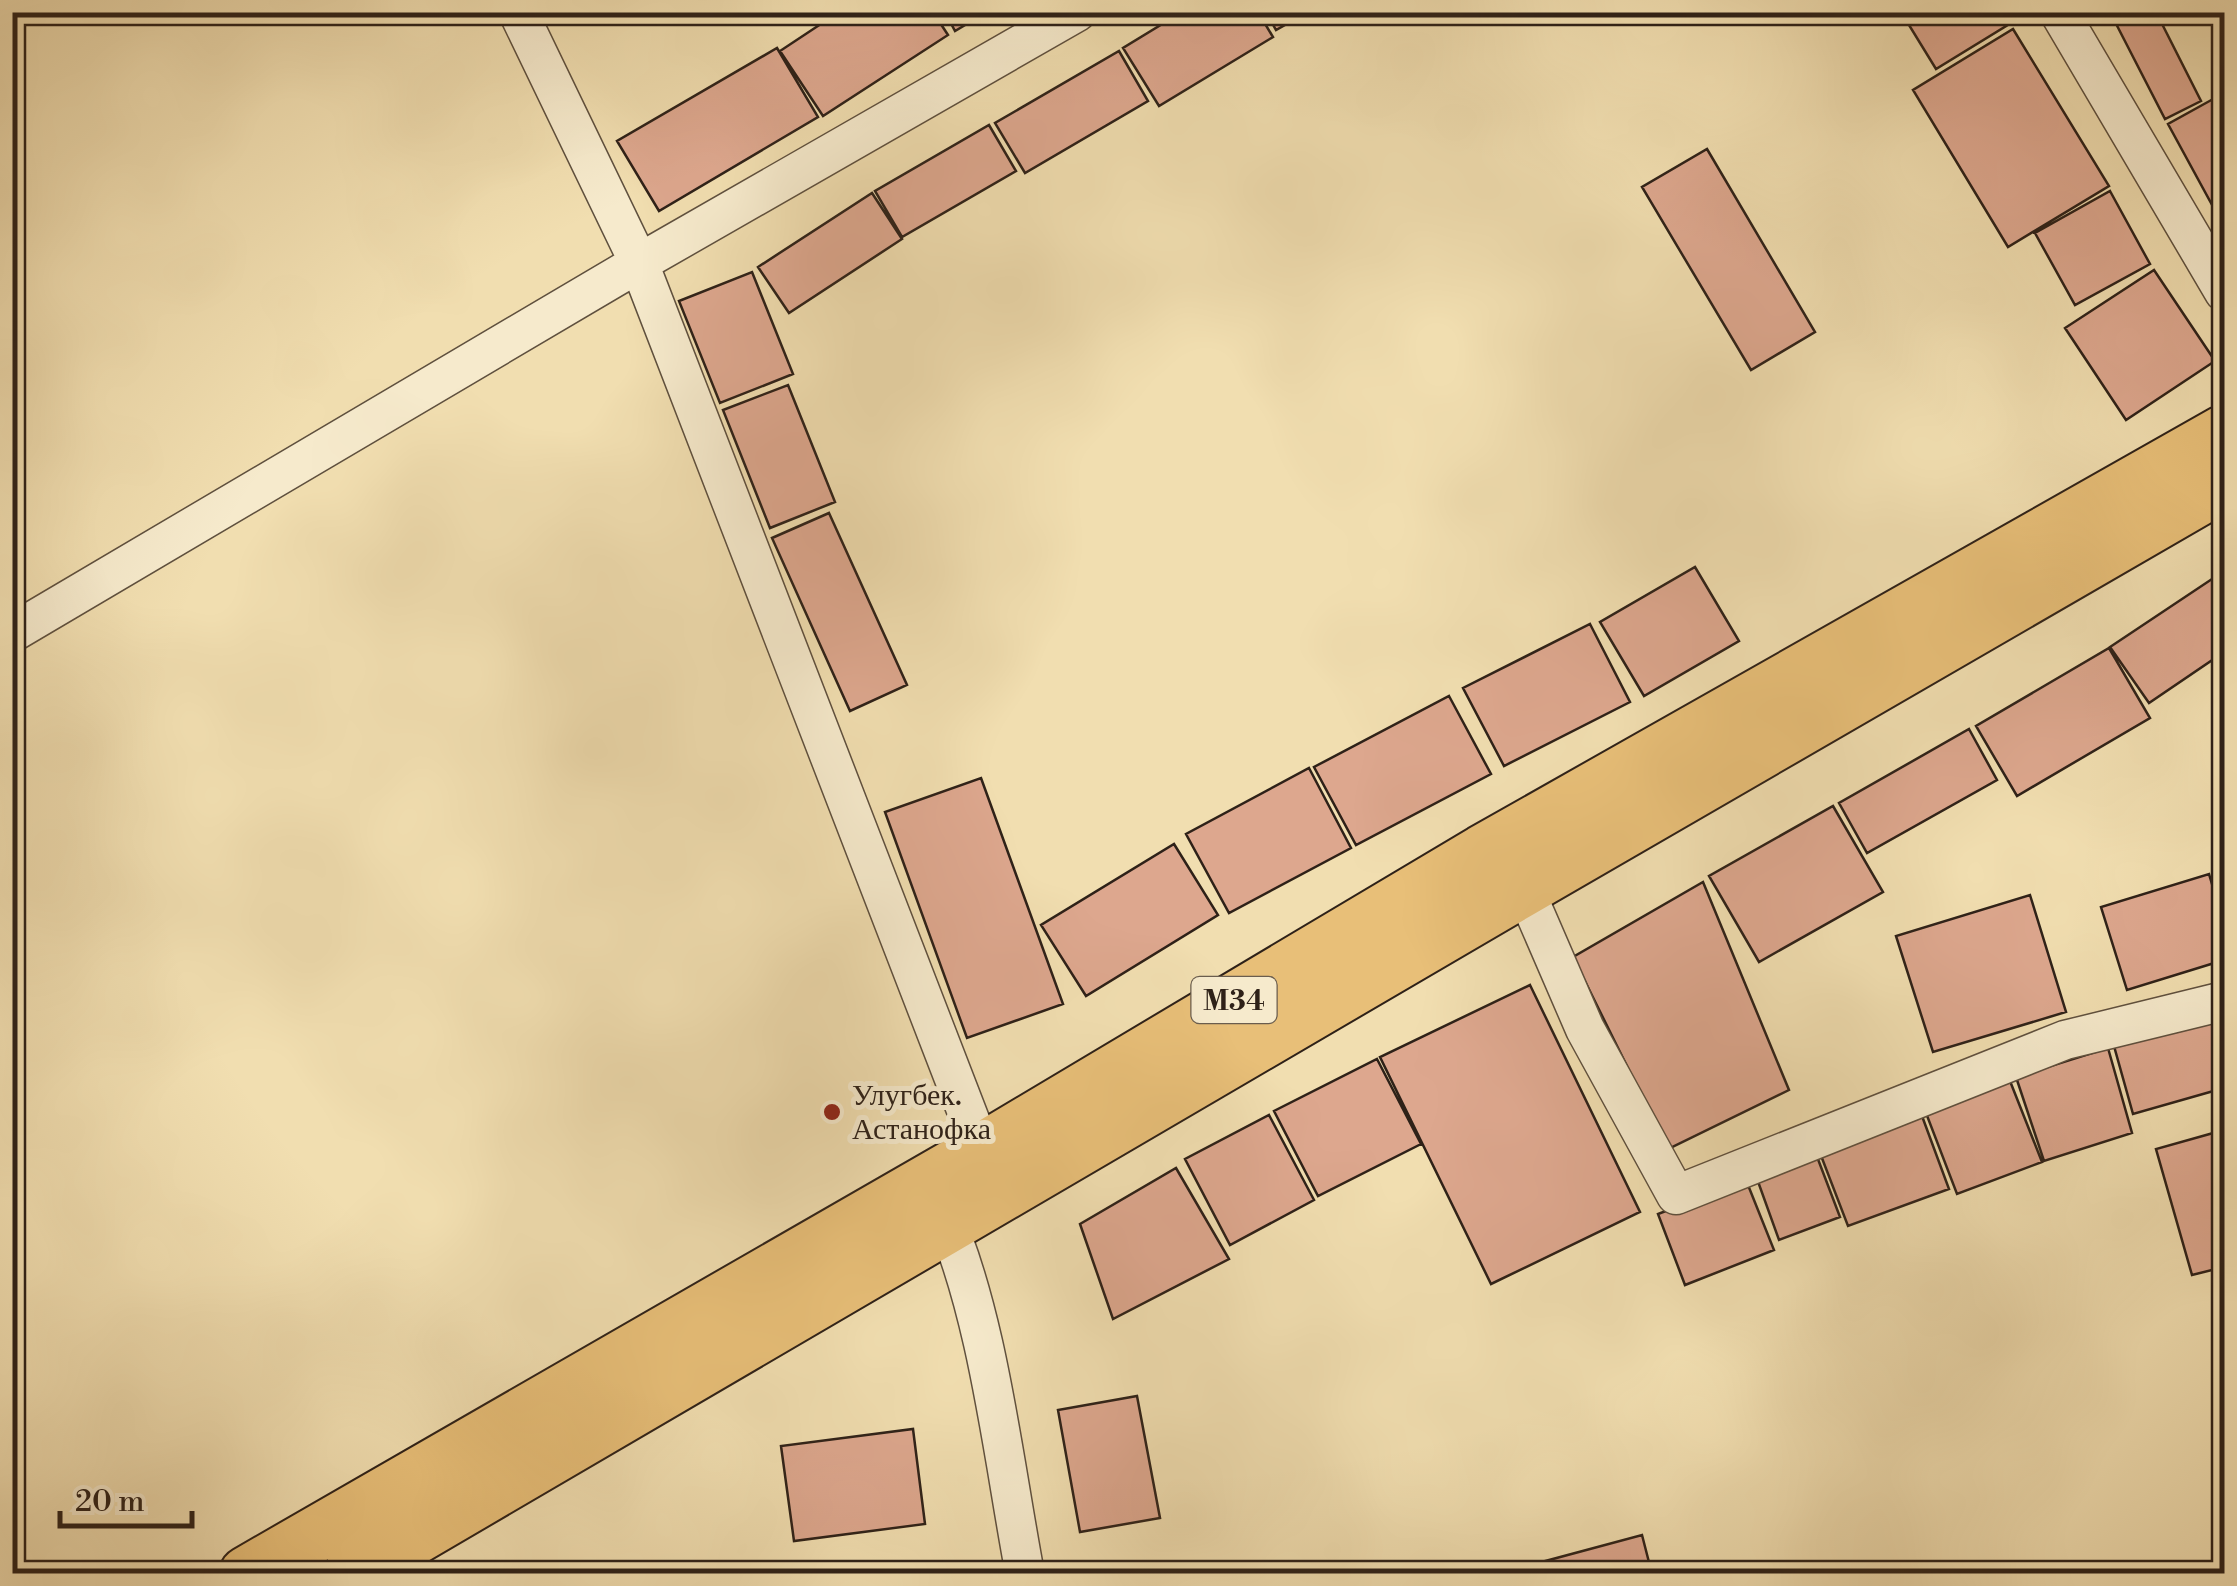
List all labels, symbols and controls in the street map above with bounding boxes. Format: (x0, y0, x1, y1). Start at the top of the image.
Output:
road number: M34 (1192, 977, 1276, 1023)
place label: Улугбек. Астанофка (852, 1077, 991, 1149)
marker: Улугбек. Астанофка (821, 1101, 843, 1123)
scale bar (60, 1466, 192, 1528)
text: 20 m (75, 1483, 144, 1521)

